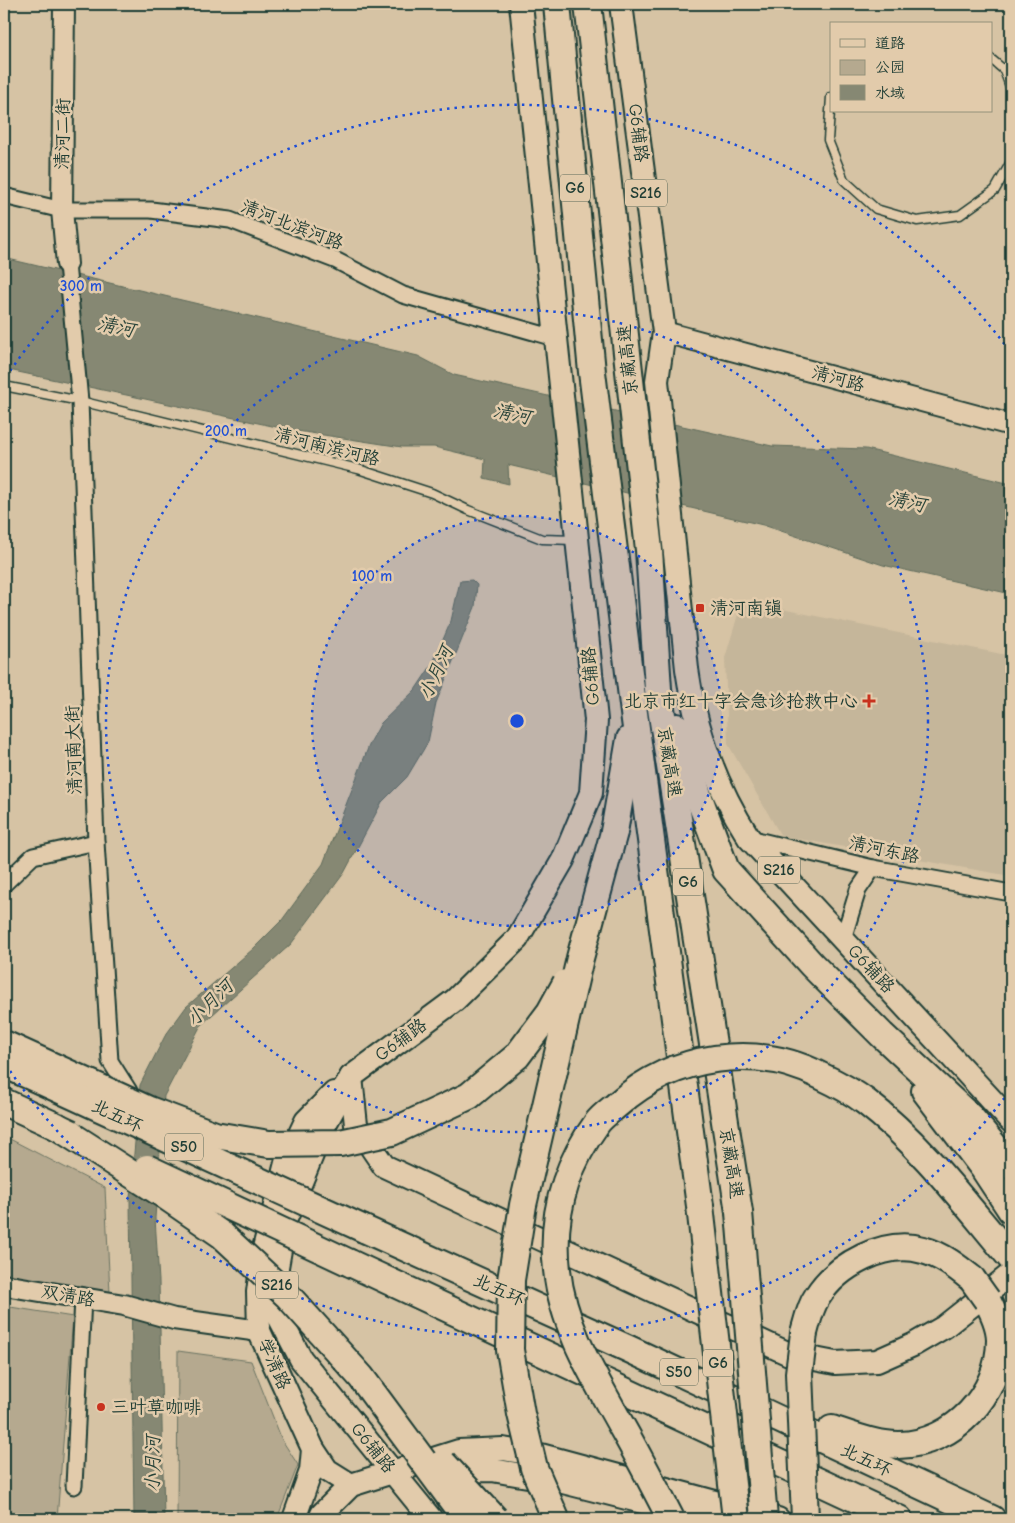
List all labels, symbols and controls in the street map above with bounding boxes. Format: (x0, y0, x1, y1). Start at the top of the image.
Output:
legend (830, 22, 992, 112)
text: 道路 (875, 34, 905, 52)
text: 公园 (875, 58, 905, 76)
text: 水域 (875, 84, 905, 102)
street label: 清河二街 (52, 98, 74, 170)
street label: G6辅路 (624, 103, 652, 163)
road number: G6 (560, 174, 590, 202)
road number: S216 (625, 180, 667, 207)
street label: 清河北滨河路 (238, 196, 346, 254)
text: 300 m (60, 277, 102, 295)
water label: 清河 (95, 312, 140, 342)
street label: 京藏高速 (614, 323, 642, 397)
street label: 清河路 (809, 362, 867, 396)
water label: 清河 (491, 399, 536, 429)
text: 200 m (205, 422, 247, 440)
street label: 清河南滨河路 (272, 424, 382, 470)
water label: 清河 (886, 487, 931, 517)
text: 100 m (352, 567, 392, 585)
place label: 清河南镇 (710, 598, 782, 619)
marker: 清河南镇 (694, 602, 706, 614)
water label: 小月河 (414, 640, 459, 703)
street label: G6辅路 (578, 646, 604, 706)
place label: 北京市红十字会急诊抢救中心 (624, 691, 858, 712)
marker: 北京市红十字会急诊抢救中心 (862, 694, 876, 708)
street label: 清河南大街 (62, 705, 86, 795)
centre of rings (508, 712, 526, 730)
street label: 京藏高速 (653, 725, 685, 799)
street label: 清河东路 (847, 832, 921, 868)
road number: S216 (758, 856, 800, 884)
road number: G6 (673, 869, 703, 896)
street label: G6辅路 (843, 940, 899, 998)
water label: 小月河 (182, 973, 240, 1031)
street label: G6辅路 (371, 1014, 431, 1066)
street label: 北五环 (88, 1095, 146, 1137)
street label: 京藏高速 (715, 1126, 747, 1200)
road number: S50 (165, 1134, 203, 1160)
street label: 北五环 (470, 1269, 528, 1311)
road number: S216 (256, 1272, 298, 1298)
street label: 双清路 (40, 1281, 96, 1311)
street label: 学清路 (253, 1335, 295, 1393)
road number: G6 (703, 1350, 733, 1376)
road number: S50 (660, 1358, 698, 1385)
place label: 三叶草咖啡 (111, 1397, 201, 1418)
marker: 三叶草咖啡 (95, 1401, 107, 1413)
street label: G6辅路 (346, 1419, 400, 1477)
water label: 小月河 (142, 1433, 164, 1493)
street label: 北五环 (837, 1439, 895, 1481)

